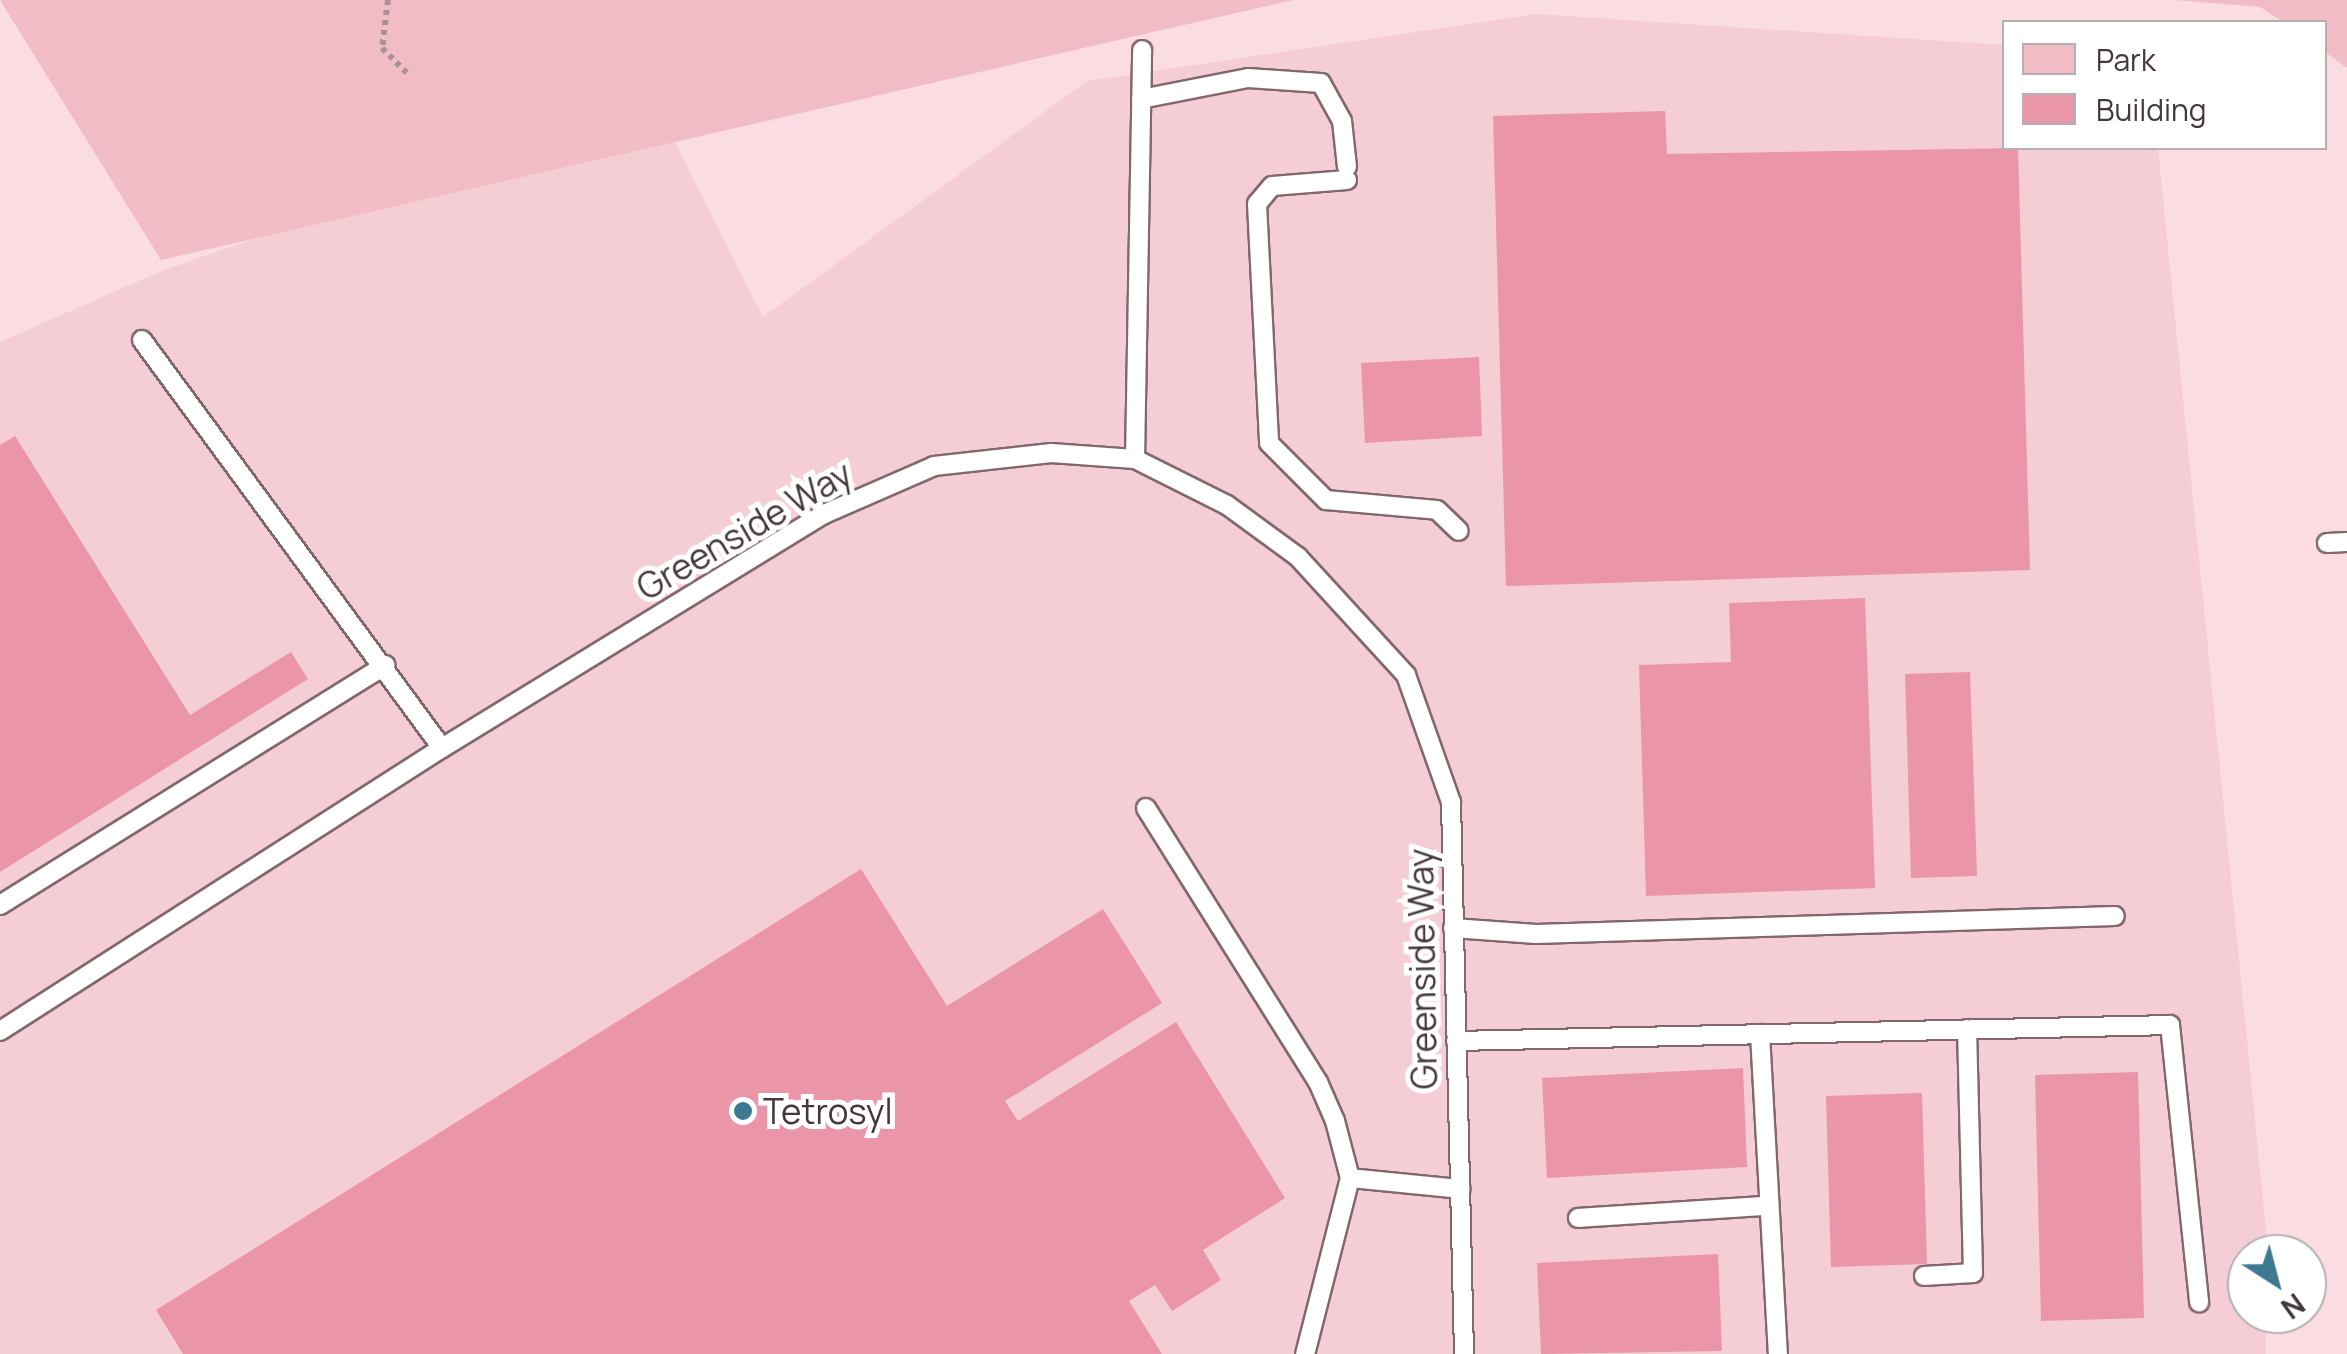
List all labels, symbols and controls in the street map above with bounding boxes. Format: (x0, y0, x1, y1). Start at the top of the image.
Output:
legend (2002, 20, 2327, 150)
text: Park (2096, 39, 2156, 80)
text: Building (2096, 89, 2207, 130)
street label: Greenside Way (629, 452, 859, 608)
street label: Greenside Way (1399, 848, 1445, 1090)
place label: Tetrosyl (763, 1090, 893, 1132)
marker: Tetrosyl (732, 1100, 754, 1122)
north arrow (2227, 1234, 2327, 1334)
text: N (2274, 1285, 2313, 1328)

